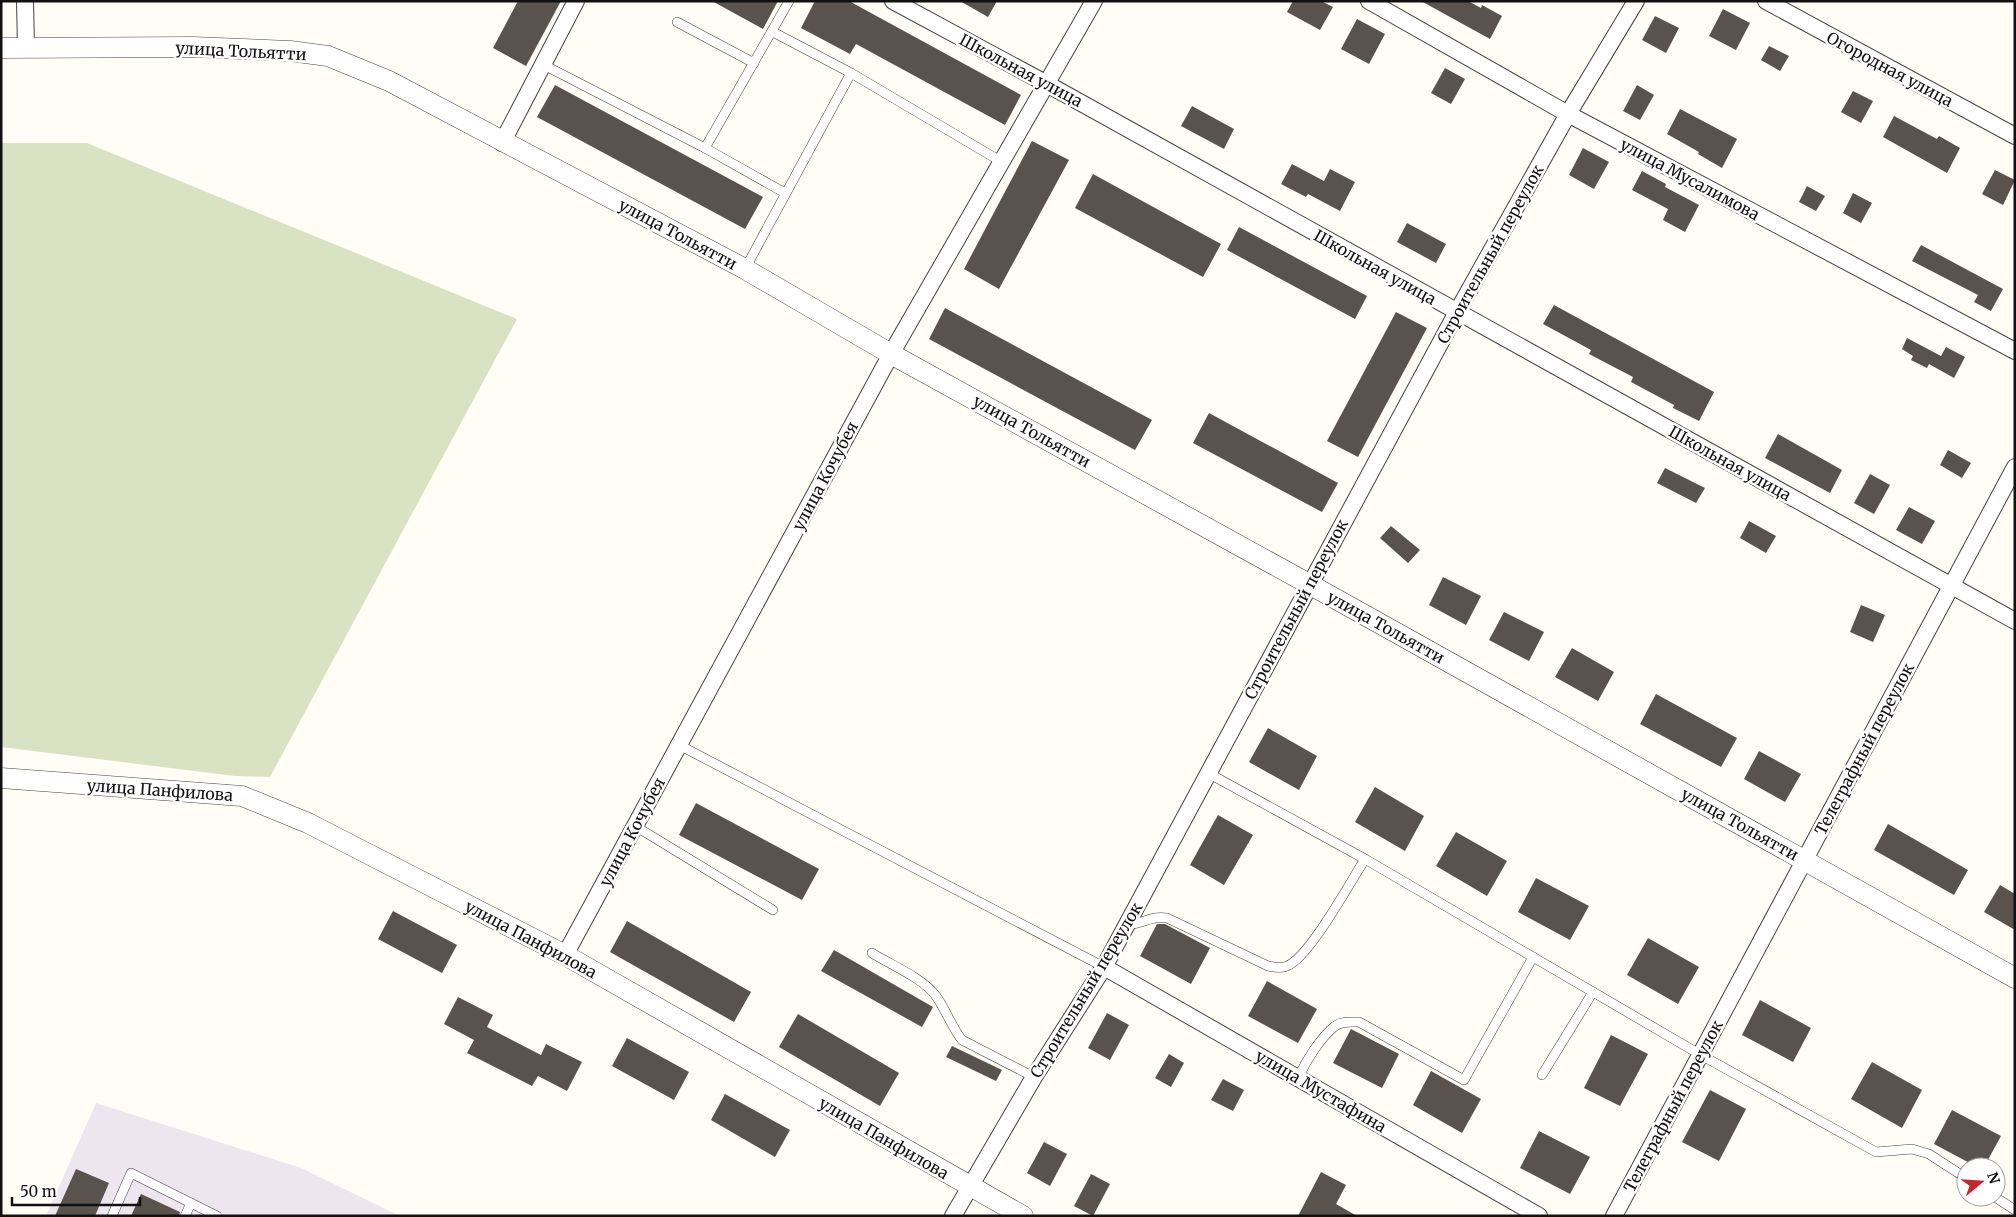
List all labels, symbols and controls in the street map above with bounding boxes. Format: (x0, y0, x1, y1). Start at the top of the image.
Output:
street label: Огородная улица (1823, 27, 1957, 111)
street label: Школьная улица (956, 29, 1086, 111)
street label: улица Тольятти (175, 38, 307, 64)
street label: улица Мусалимова (1617, 134, 1763, 224)
street label: Строительный переулок (1432, 161, 1548, 347)
street label: улица Тольятти (615, 194, 741, 274)
street label: Школьная улица (1310, 225, 1440, 309)
street label: улица Тольятти (970, 390, 1094, 472)
street label: улица Кочубея (788, 418, 862, 534)
street label: Школьная улица (1665, 421, 1795, 505)
street label: Строительный переулок (1240, 515, 1352, 703)
street label: улица Тольятти (1324, 586, 1448, 668)
street label: Телеграфный переулок (1810, 660, 1918, 838)
street label: улица Кочубея (595, 774, 669, 890)
street label: улица Панфилова (86, 775, 234, 805)
street label: улица Тольятти (1678, 783, 1802, 865)
street label: улица Панфилова (462, 896, 601, 982)
street label: Строительный переулок (1026, 899, 1146, 1081)
street label: Телеграфный переулок (1619, 1017, 1727, 1195)
street label: улица Мустафина (1252, 1045, 1390, 1137)
street label: улица Панфилова (816, 1093, 953, 1183)
north arrow (1956, 1157, 2006, 1207)
text: N (1983, 1170, 2004, 1186)
scale bar (12, 1174, 140, 1206)
text: 50 m (20, 1182, 57, 1201)

